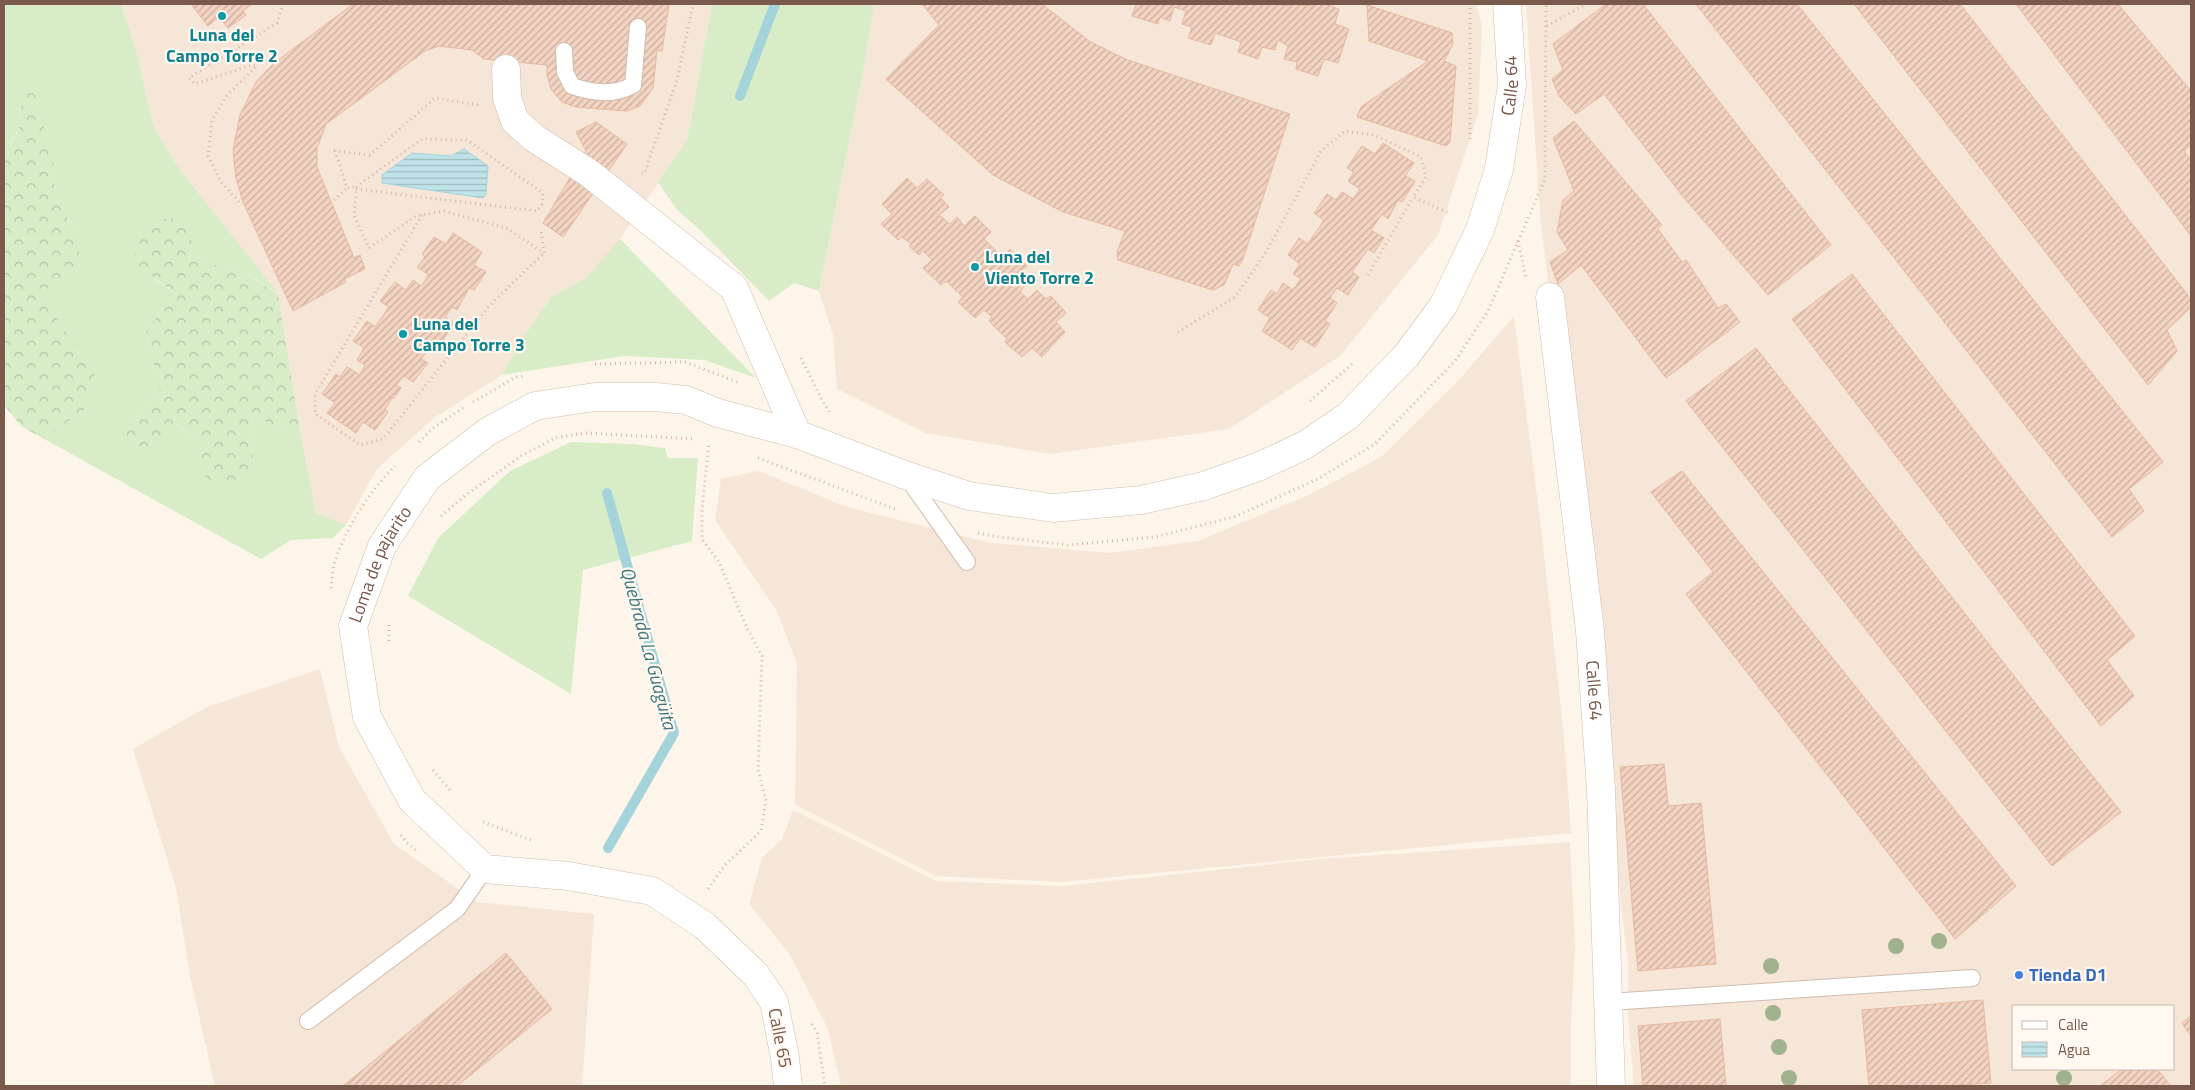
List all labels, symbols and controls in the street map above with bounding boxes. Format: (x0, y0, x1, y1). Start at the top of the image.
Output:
marker: Luna del Campo Torre 2 (216, 10, 228, 22)
place label: Luna del Campo Torre 2 (166, 21, 278, 69)
street label: Calle 64 (1493, 55, 1525, 118)
place label: Luna del Viento Torre 2 (985, 243, 1094, 291)
marker: Luna del Viento Torre 2 (969, 261, 981, 273)
place label: Luna del Campo Torre 3 (413, 310, 525, 358)
marker: Luna del Campo Torre 3 (397, 328, 409, 340)
street label: Loma de pajarito (341, 500, 418, 626)
water label: Quebrada La Guagüita (614, 563, 686, 734)
street label: Calle 64 (1579, 659, 1610, 722)
place label: Tienda D1 (2029, 961, 2107, 988)
marker: Tienda D1 (2013, 969, 2025, 981)
legend (2012, 1005, 2175, 1070)
street label: Calle 65 (761, 1006, 799, 1070)
text: Calle (2058, 1013, 2088, 1036)
text: Agua (2058, 1038, 2090, 1061)

